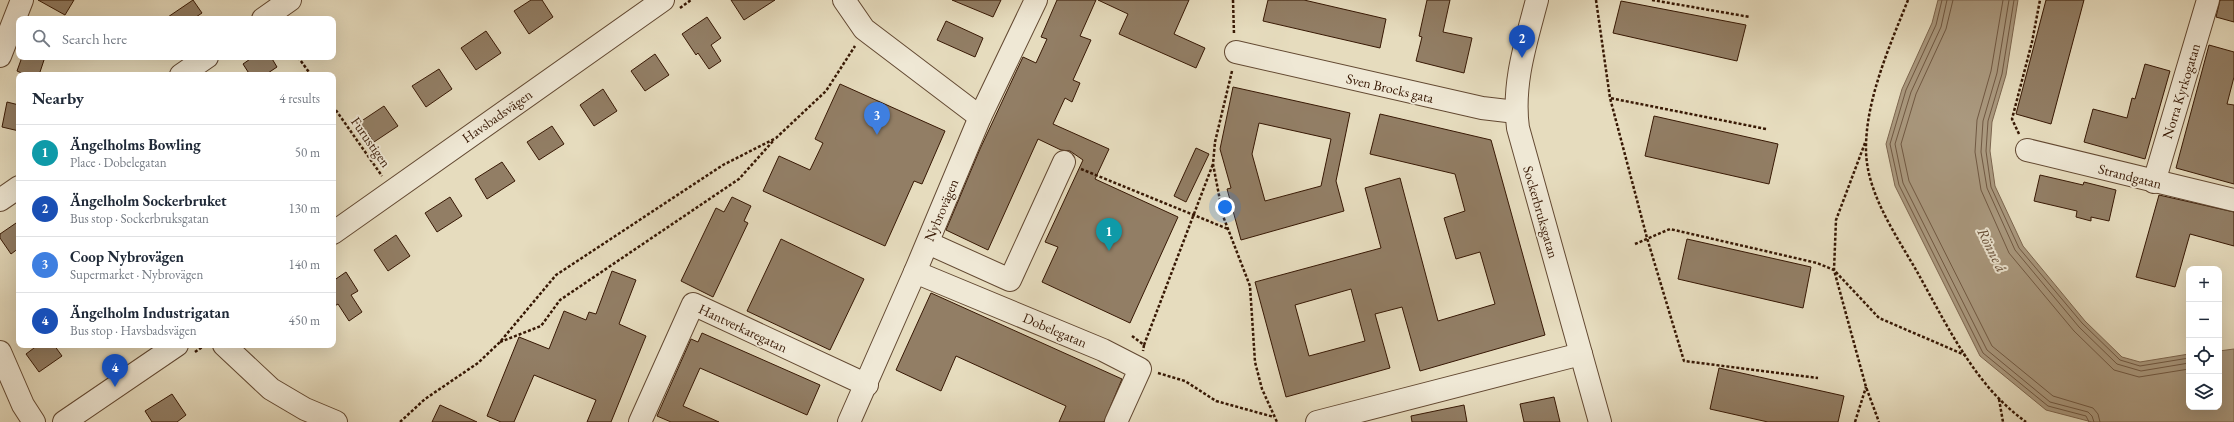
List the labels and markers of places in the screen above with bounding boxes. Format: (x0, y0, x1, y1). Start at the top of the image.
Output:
pin: 2 (1509, 25, 1535, 58)
pin: 3 (864, 102, 890, 135)
pin: 1 (1096, 218, 1122, 251)
pin: 4 (102, 354, 128, 387)

